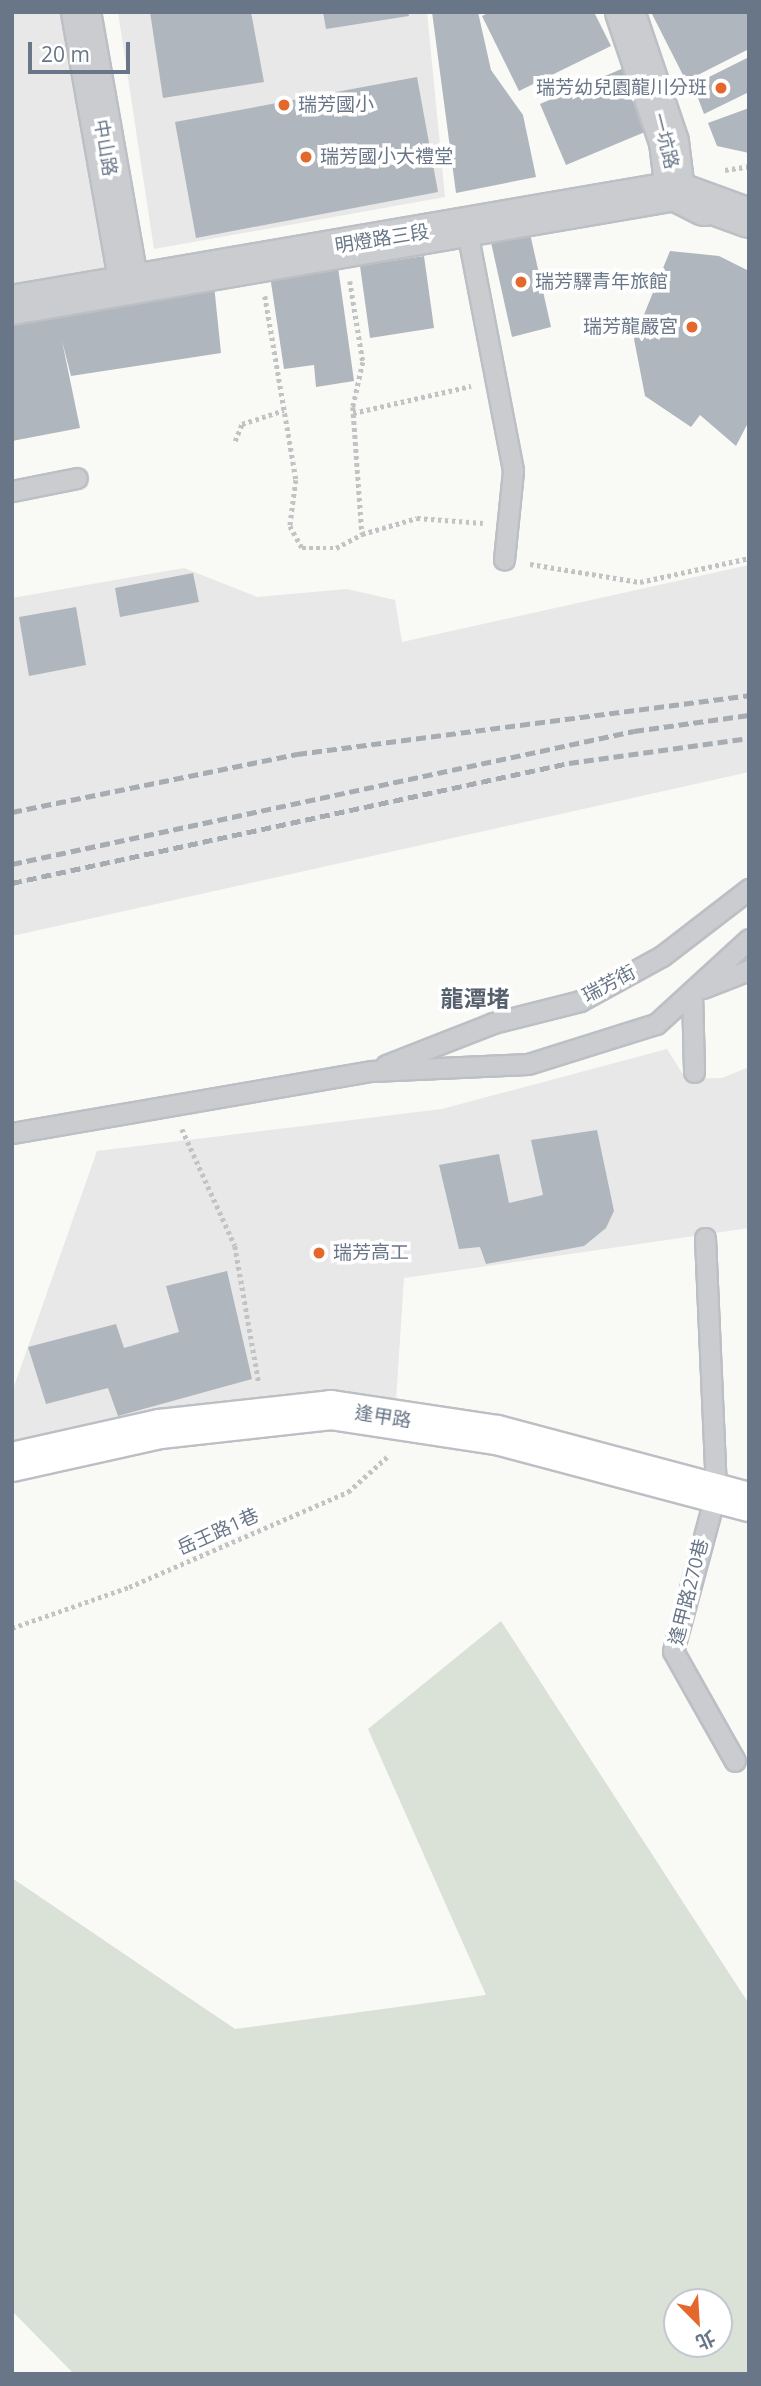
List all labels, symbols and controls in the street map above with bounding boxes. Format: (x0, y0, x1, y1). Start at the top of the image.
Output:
scale bar (32, 28, 133, 72)
text: 20 m (41, 40, 90, 68)
place label: 瑞芳幼兒園龍川分班 (536, 77, 707, 99)
marker: 瑞芳幼兒園龍川分班 (713, 80, 729, 96)
place label: 瑞芳國小 (298, 94, 374, 116)
marker: 瑞芳國小 (276, 97, 292, 113)
street label: 一坑路 (647, 111, 683, 171)
street label: 中山路 (89, 118, 121, 178)
place label: 瑞芳國小大禮堂 (320, 146, 453, 168)
marker: 瑞芳國小大禮堂 (298, 149, 314, 165)
street label: 明燈路三段 (333, 220, 431, 258)
place label: 瑞芳驛青年旅館 (535, 271, 668, 293)
marker: 瑞芳驛青年旅館 (513, 274, 529, 290)
place label: 瑞芳龍嚴宮 (583, 316, 678, 338)
marker: 瑞芳龍嚴宮 (684, 319, 700, 335)
street label: 瑞芳街 (578, 961, 640, 1007)
district label: 龍潭堵 (441, 984, 509, 1012)
place label: 瑞芳高工 (333, 1242, 409, 1264)
marker: 瑞芳高工 (311, 1245, 327, 1261)
street label: 逢甲路 (353, 1401, 413, 1433)
street label: 岳王路1巷 (174, 1504, 262, 1560)
street label: 逢甲路270巷 (665, 1537, 713, 1647)
north arrow (663, 2288, 733, 2358)
text: 北 (692, 2325, 720, 2356)

